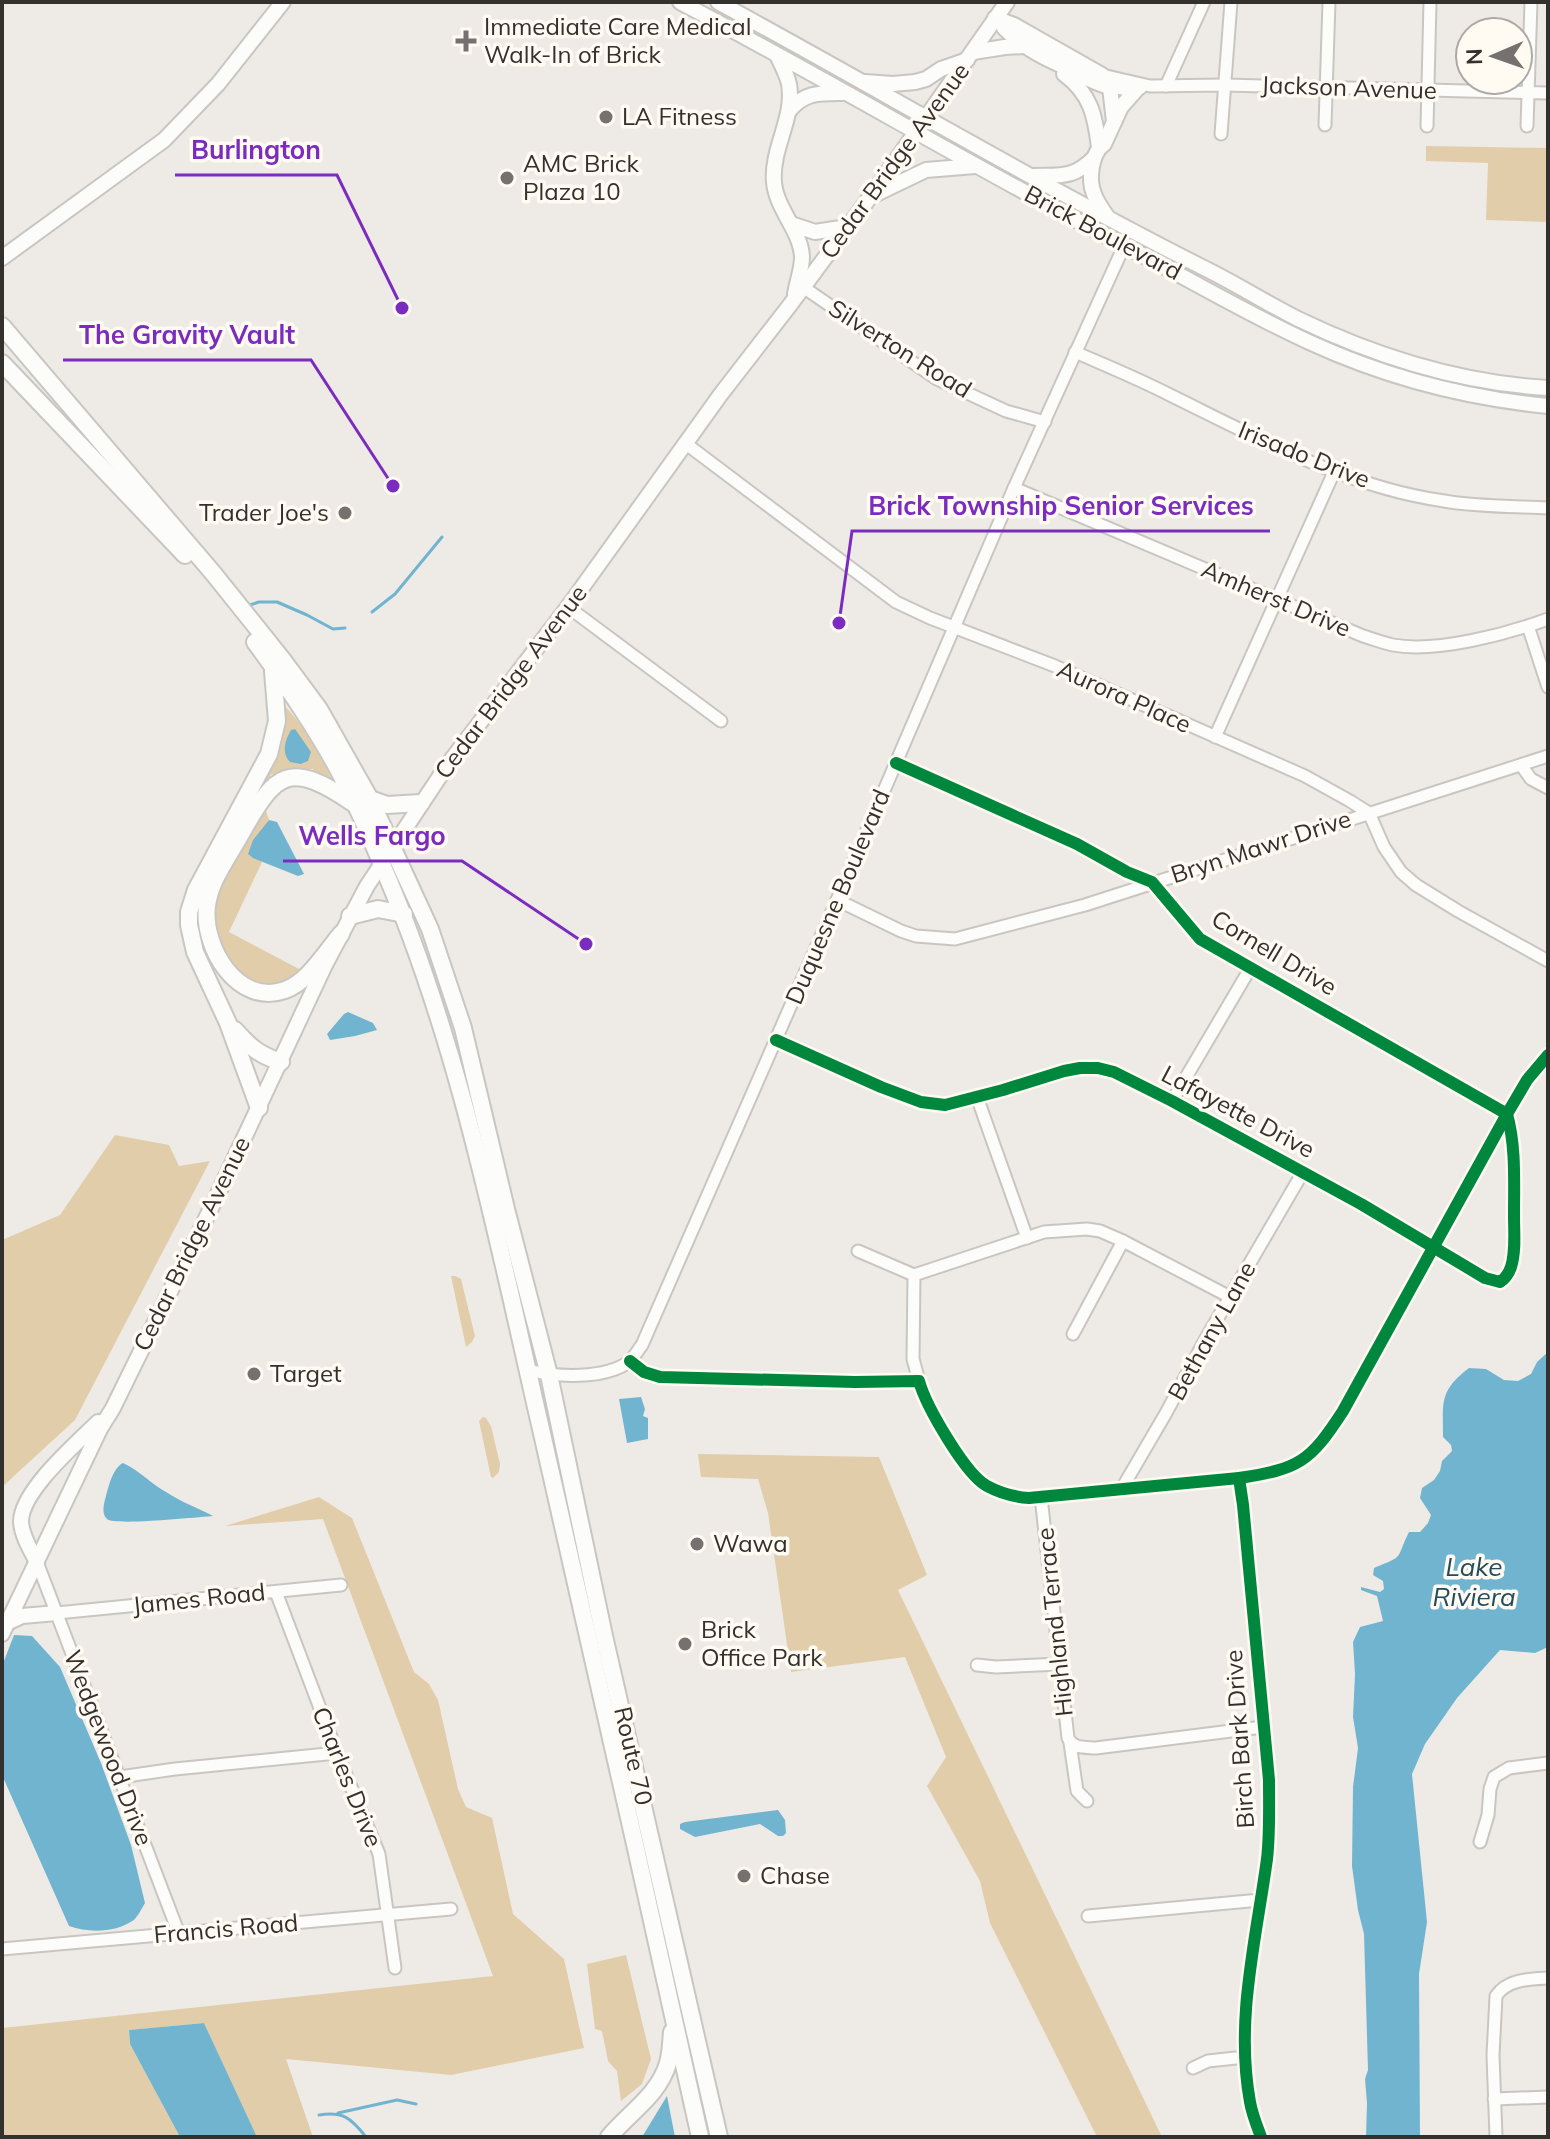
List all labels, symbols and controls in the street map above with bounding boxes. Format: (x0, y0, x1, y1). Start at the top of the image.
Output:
place label: Immediate Care Medical Walk-In of Brick (484, 11, 751, 69)
north arrow (1454, 16, 1534, 96)
marker: Immediate Care Medical Walk-In of Brick (455, 30, 477, 52)
text: N (1460, 48, 1488, 65)
street label: Cedar Bridge Avenue (813, 57, 975, 264)
street label: Jackson Avenue (1261, 69, 1437, 105)
place label: LA Fitness (622, 101, 737, 131)
marker: LA Fitness (597, 108, 615, 126)
callout: Burlington (175, 125, 337, 175)
text: Burlington (191, 133, 321, 166)
place label: AMC Brick Plaza 10 (523, 148, 640, 206)
marker: AMC Brick Plaza 10 (498, 169, 516, 187)
street label: Brick Boulevard (1020, 178, 1187, 286)
street label: Silverton Road (824, 292, 977, 404)
callout: The Gravity Vault (63, 310, 311, 360)
text: The Gravity Vault (79, 318, 295, 351)
street label: Irisado Drive (1234, 414, 1375, 494)
callout: Brick Township Senior Services (852, 481, 1270, 531)
text: Brick Township Senior Services (868, 489, 1254, 522)
place label: Trader Joe's (199, 497, 329, 527)
marker: Trader Joe's (336, 504, 354, 522)
street label: Amherst Drive (1197, 553, 1355, 643)
street label: Cedar Bridge Avenue (428, 579, 593, 784)
street label: Aurora Place (1053, 653, 1196, 739)
street label: Duquesne Boulevard (778, 785, 896, 1009)
street label: Bryn Mawr Drive (1167, 803, 1354, 889)
callout: Wells Fargo (283, 811, 462, 861)
text: Wells Fargo (298, 819, 446, 852)
street label: Cornell Drive (1206, 903, 1343, 1001)
street label: Lafayette Drive (1157, 1058, 1320, 1164)
street label: Cedar Bridge Avenue (126, 1131, 256, 1356)
street label: Bethany Lane (1161, 1256, 1262, 1405)
place label: Target (270, 1358, 342, 1388)
marker: Target (245, 1365, 263, 1383)
street label: Highland Terrace (1029, 1526, 1079, 1718)
place label: Wawa (713, 1528, 788, 1558)
marker: Wawa (688, 1535, 706, 1553)
water label: Lake Riviera (1432, 1550, 1516, 1613)
street label: James Road (131, 1576, 267, 1620)
place label: Brick Office Park (701, 1614, 823, 1672)
marker: Brick Office Park (676, 1635, 694, 1653)
street label: Wedgewood Drive (58, 1646, 160, 1850)
street label: Birch Bark Drive (1218, 1649, 1260, 1829)
street label: Charles Drive (306, 1702, 390, 1851)
street label: Route 70 (608, 1704, 660, 1808)
place label: Chase (760, 1860, 830, 1890)
marker: Chase (735, 1867, 753, 1885)
street label: Francis Road (152, 1907, 299, 1949)

